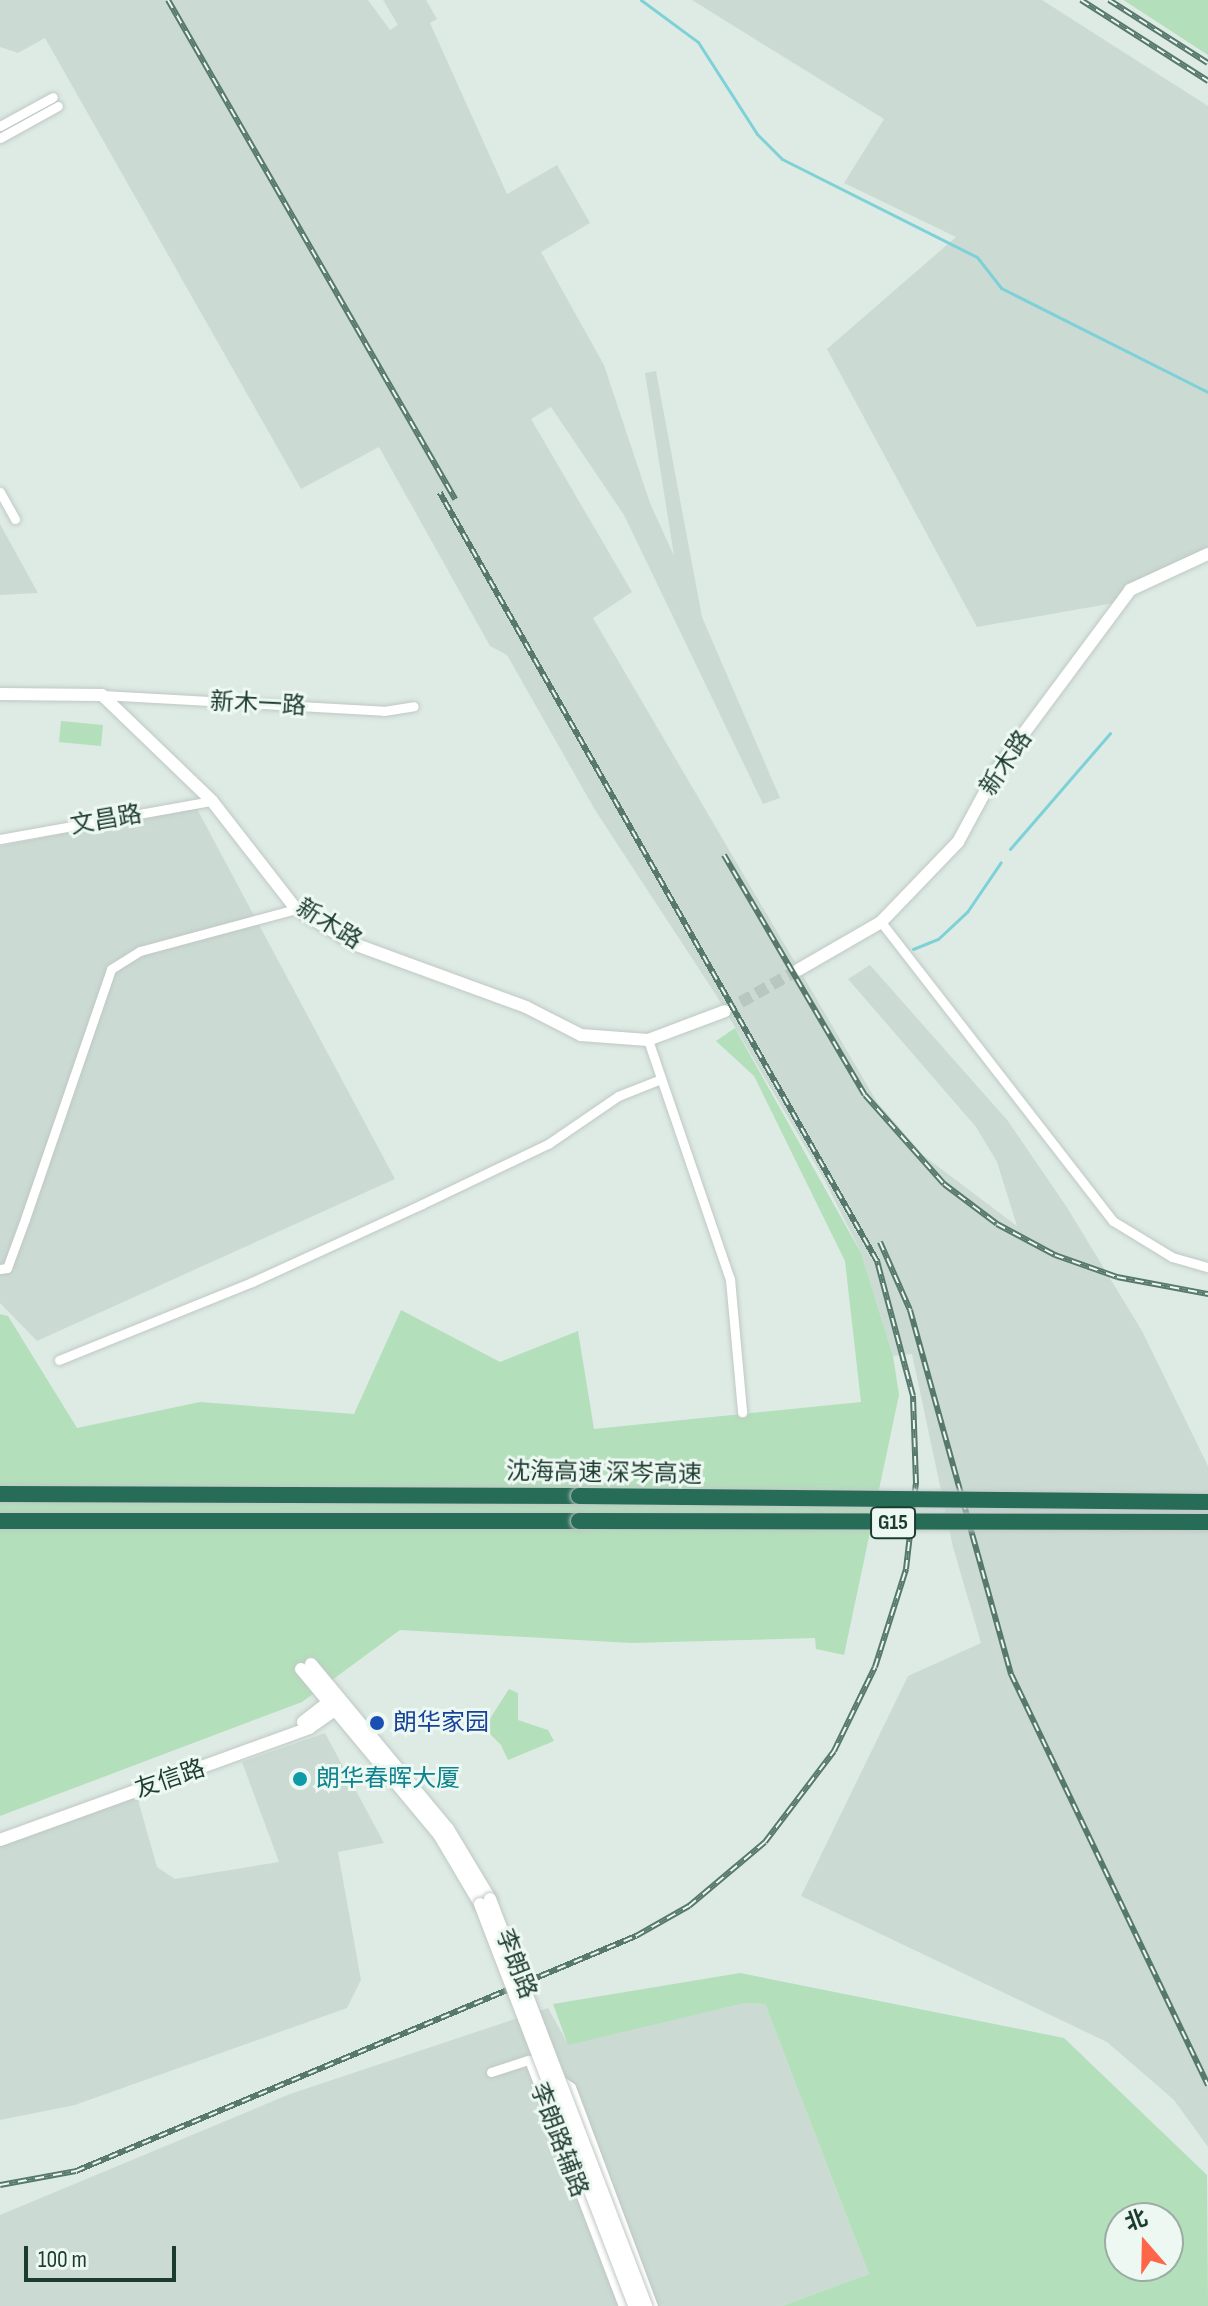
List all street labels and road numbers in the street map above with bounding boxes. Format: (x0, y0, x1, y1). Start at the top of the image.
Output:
street label: 新木一路 (209, 687, 307, 721)
street label: 新木路 (974, 725, 1038, 801)
street label: 文昌路 (68, 800, 144, 840)
street label: 新木路 (291, 893, 367, 955)
street label: 沈海高速 深岑高速 (506, 1457, 702, 1489)
road number: G15 (869, 1505, 917, 1541)
street label: 友信路 (131, 1754, 209, 1804)
street label: 李朗路 (490, 1925, 542, 2003)
street label: 李朗路辅路 (524, 2079, 594, 2201)

